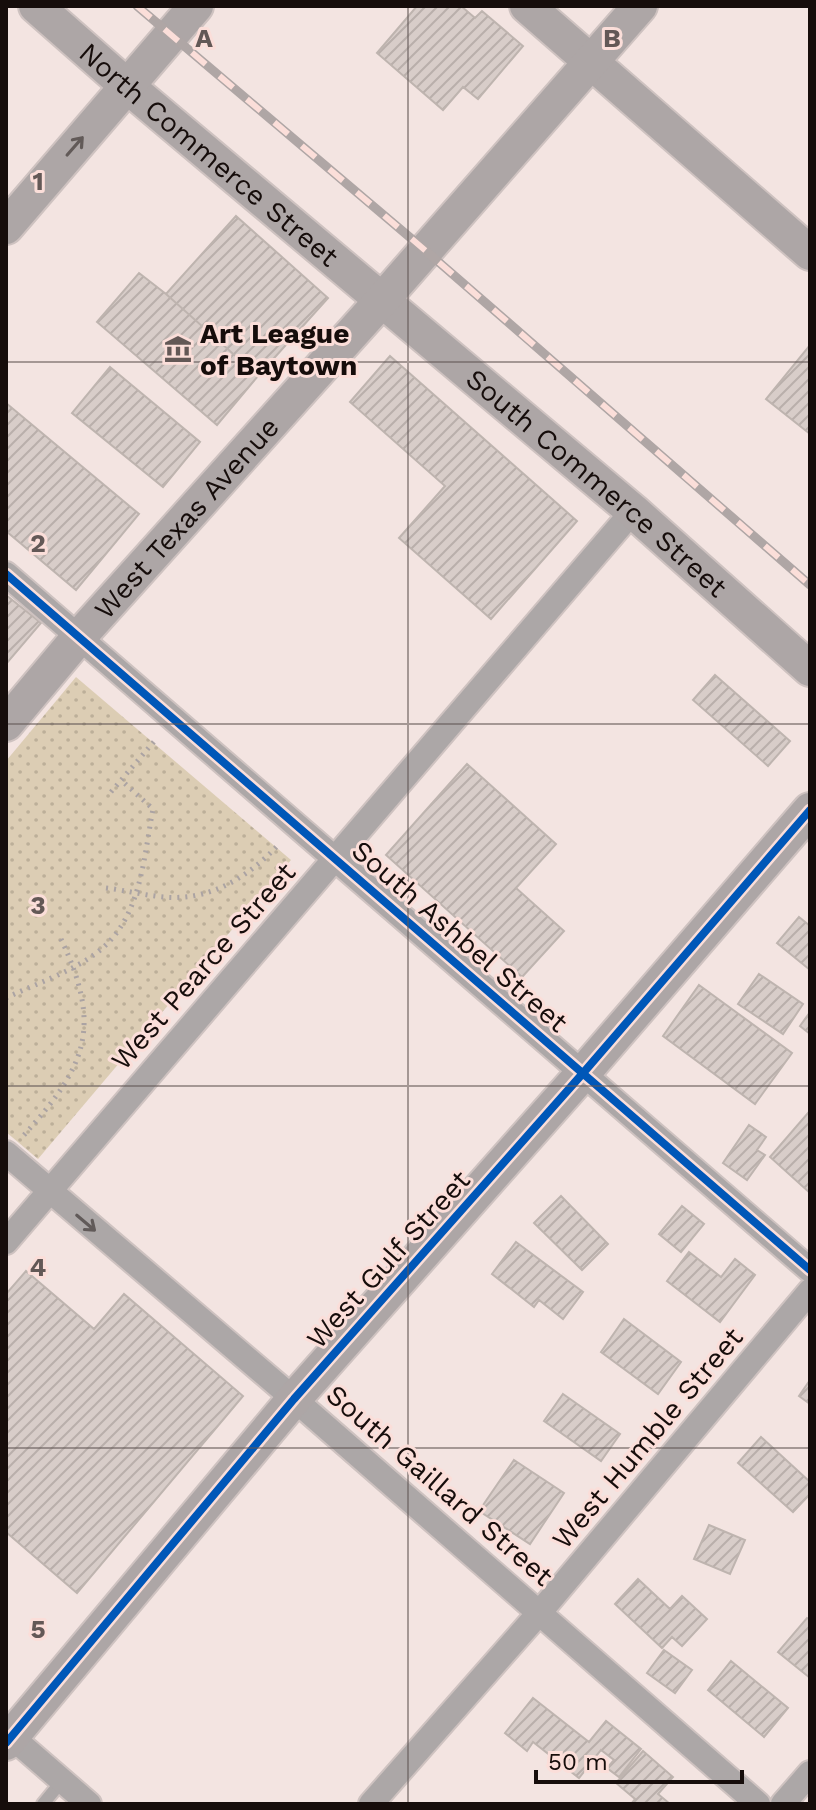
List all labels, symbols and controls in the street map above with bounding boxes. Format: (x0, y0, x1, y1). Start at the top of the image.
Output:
text: A (195, 23, 213, 53)
text: B (603, 23, 621, 53)
street label: North Commerce Street (73, 36, 345, 274)
one-way arrow (66, 137, 84, 157)
text: 1 (32, 166, 44, 196)
place label: Art League of Baytown (200, 317, 357, 382)
museum icon: Art League of Baytown (163, 334, 193, 364)
street label: South Commerce Street (459, 362, 734, 604)
street label: West Texas Avenue (88, 410, 286, 626)
text: 2 (30, 528, 46, 558)
street label: South Ashbel Street (345, 834, 574, 1039)
street label: West Pearce Street (104, 856, 302, 1077)
text: 3 (30, 890, 46, 920)
street label: West Gulf Street (300, 1163, 477, 1355)
one-way arrow (75, 1214, 95, 1232)
text: 4 (30, 1252, 47, 1282)
street label: West Humble Street (545, 1321, 750, 1556)
street label: South Gaillard Street (320, 1378, 560, 1593)
text: 5 (30, 1614, 46, 1644)
scale bar (536, 1734, 742, 1784)
text: 50 m (548, 1748, 608, 1776)

